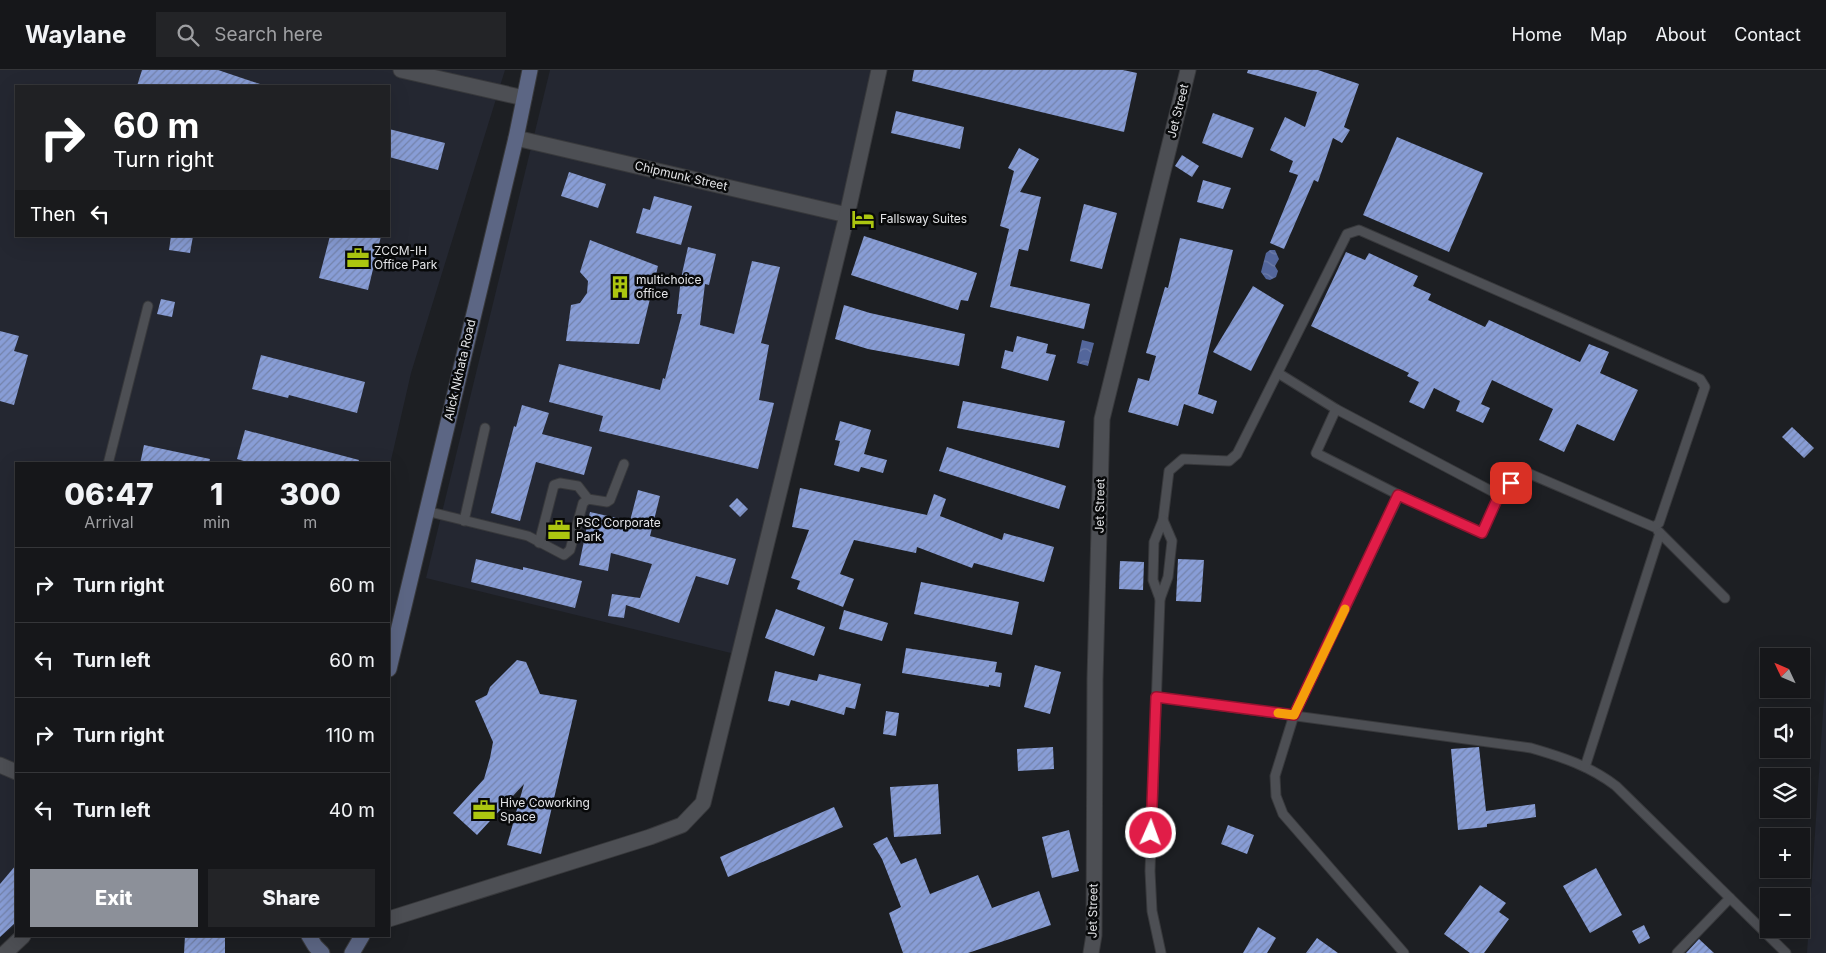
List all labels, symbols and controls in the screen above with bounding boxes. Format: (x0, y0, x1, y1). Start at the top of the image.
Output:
search box (156, 12, 506, 57)
text: Waylane (25, 20, 126, 49)
icon: search (174, 21, 202, 49)
text: Search here (214, 23, 323, 46)
text: Home (1512, 24, 1562, 45)
text: Map (1590, 24, 1627, 45)
text: About (1655, 24, 1706, 45)
text: Contact (1734, 24, 1801, 45)
street label: Jet Street (1164, 82, 1191, 139)
text: 60 m (113, 104, 200, 146)
icon: right (30, 105, 95, 170)
text: Turn right (113, 146, 214, 172)
street label: Chipmunk Street (633, 158, 729, 193)
icon: left (86, 200, 114, 228)
text: Then (30, 203, 76, 226)
hotel icon: Fallsway Suites (850, 206, 876, 232)
place label: Fallsway Suites (880, 211, 967, 226)
place label: ZCCM-IH Office Park (374, 243, 438, 272)
office icon: ZCCM-IH Office Park (345, 245, 371, 271)
place label: multichoice office (636, 272, 701, 301)
building icon: multichoice office (607, 274, 633, 300)
street label: Alick Nkhata Road (441, 318, 478, 422)
pin (1490, 462, 1532, 504)
icon: arrive (1497, 469, 1525, 497)
text: 06:47 (64, 476, 154, 512)
text: 1 (210, 476, 223, 512)
text: 300 (280, 476, 341, 512)
street label: Jet Street (1092, 478, 1107, 534)
text: Arrival (84, 512, 134, 532)
text: min (203, 512, 230, 532)
text: m (303, 512, 317, 532)
place label: PSC Corporate Park (576, 515, 661, 544)
office icon: PSC Corporate Park (546, 517, 572, 543)
icon: right (30, 571, 58, 599)
text: Turn right (73, 574, 164, 597)
text: 60 m (329, 574, 375, 597)
icon: left (30, 646, 58, 674)
north arrow (1760, 648, 1810, 698)
map controls (1760, 648, 1810, 938)
text: Turn left (73, 649, 151, 672)
text: 60 m (329, 649, 375, 672)
button: sound (1760, 708, 1810, 758)
icon: right (30, 721, 58, 749)
text: Turn right (73, 724, 164, 747)
text: 110 m (326, 724, 375, 747)
button: layers (1760, 768, 1810, 818)
place label: Hive Coworking Space (500, 795, 590, 824)
icon: left (30, 796, 58, 824)
office icon: Hive Coworking Space (471, 797, 497, 823)
text: Turn left (73, 799, 151, 822)
text: 40 m (329, 799, 375, 822)
position arrow (1124, 806, 1176, 858)
button: + (1760, 828, 1810, 878)
button: Exit (30, 869, 198, 927)
button: Share (208, 869, 375, 927)
street label: Jet Street (1085, 883, 1100, 939)
button: − (1760, 888, 1810, 938)

